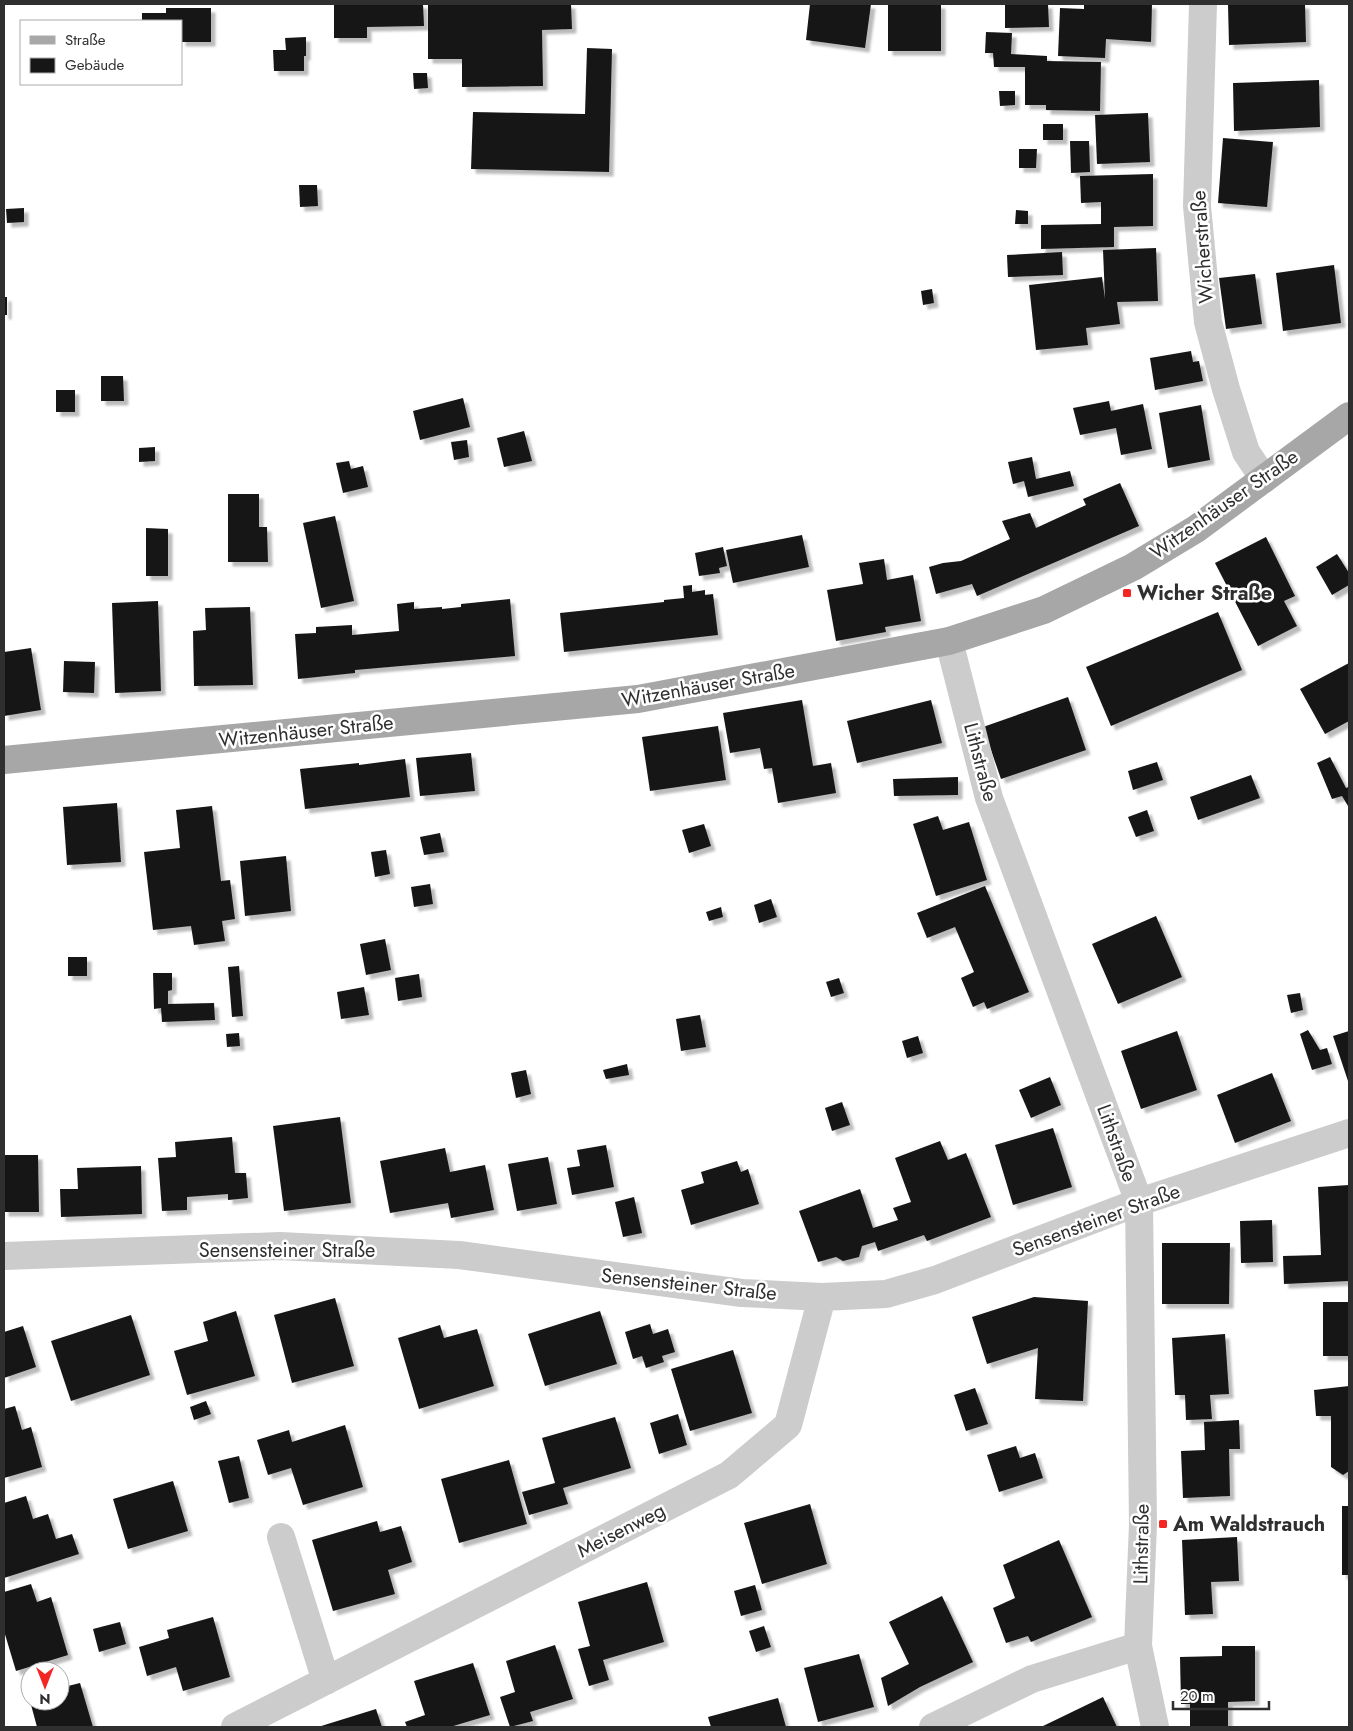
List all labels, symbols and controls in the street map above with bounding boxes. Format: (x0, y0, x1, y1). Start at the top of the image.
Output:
legend (20, 20, 182, 85)
text: Straße (65, 29, 106, 51)
text: Gebäude (65, 54, 125, 76)
street label: Wicherstraße (1184, 190, 1221, 304)
street label: Witzenhäuser Straße (1144, 442, 1304, 567)
place label: Wicher Straße (1137, 579, 1272, 608)
marker: Wicher Straße (1121, 587, 1133, 599)
street label: Witzenhäuser Straße (619, 656, 797, 715)
street label: Witzenhäuser Straße (217, 708, 395, 755)
street label: Lithstraße (956, 720, 1005, 805)
street label: Lithstraße (1089, 1100, 1144, 1186)
street label: Sensensteiner Straße (1008, 1177, 1184, 1264)
street label: Sensensteiner Straße (199, 1236, 375, 1265)
street label: Sensensteiner Straße (600, 1261, 778, 1308)
street label: Meisenweg (572, 1496, 670, 1565)
street label: Lithstraße (1126, 1504, 1157, 1584)
place label: Am Waldstrauch (1172, 1510, 1325, 1539)
marker: Am Waldstrauch (1157, 1518, 1169, 1530)
north arrow (20, 1661, 70, 1711)
scale bar (1173, 1678, 1269, 1710)
text: 20 m (1180, 1685, 1214, 1707)
text: N (39, 1689, 51, 1709)

